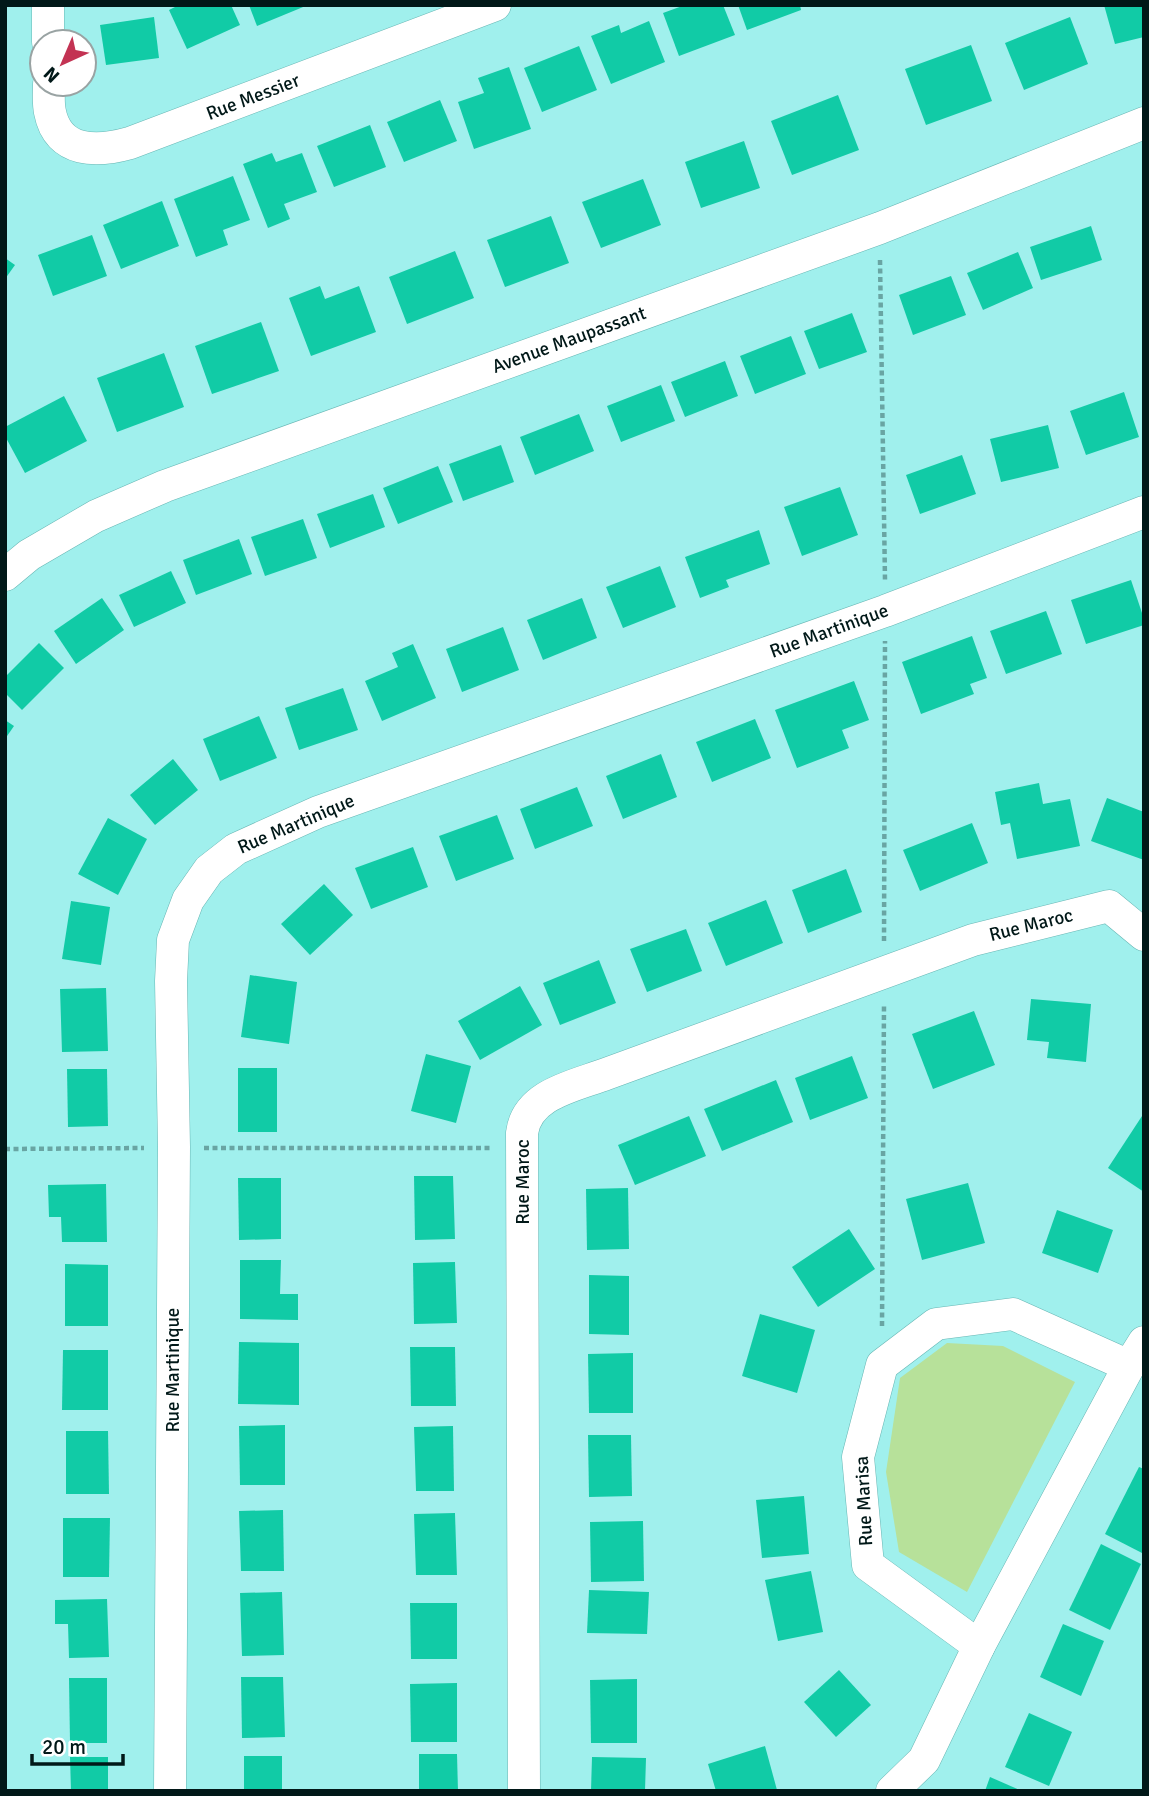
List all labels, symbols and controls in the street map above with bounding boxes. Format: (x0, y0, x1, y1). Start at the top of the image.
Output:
north arrow (28, 28, 98, 98)
text: N (39, 61, 65, 88)
street label: Rue Messier (203, 68, 303, 126)
street label: Avenue Maupassant (489, 301, 650, 379)
street label: Rue Martinique (766, 598, 892, 664)
street label: Rue Martinique (234, 789, 358, 859)
street label: Rue Maroc (987, 903, 1075, 947)
street label: Rue Maroc (511, 1139, 535, 1225)
street label: Rue Martinique (161, 1308, 185, 1432)
street label: Rue Marisa (850, 1455, 878, 1547)
scale bar (32, 1722, 122, 1766)
text: 20 m (42, 1734, 86, 1760)

